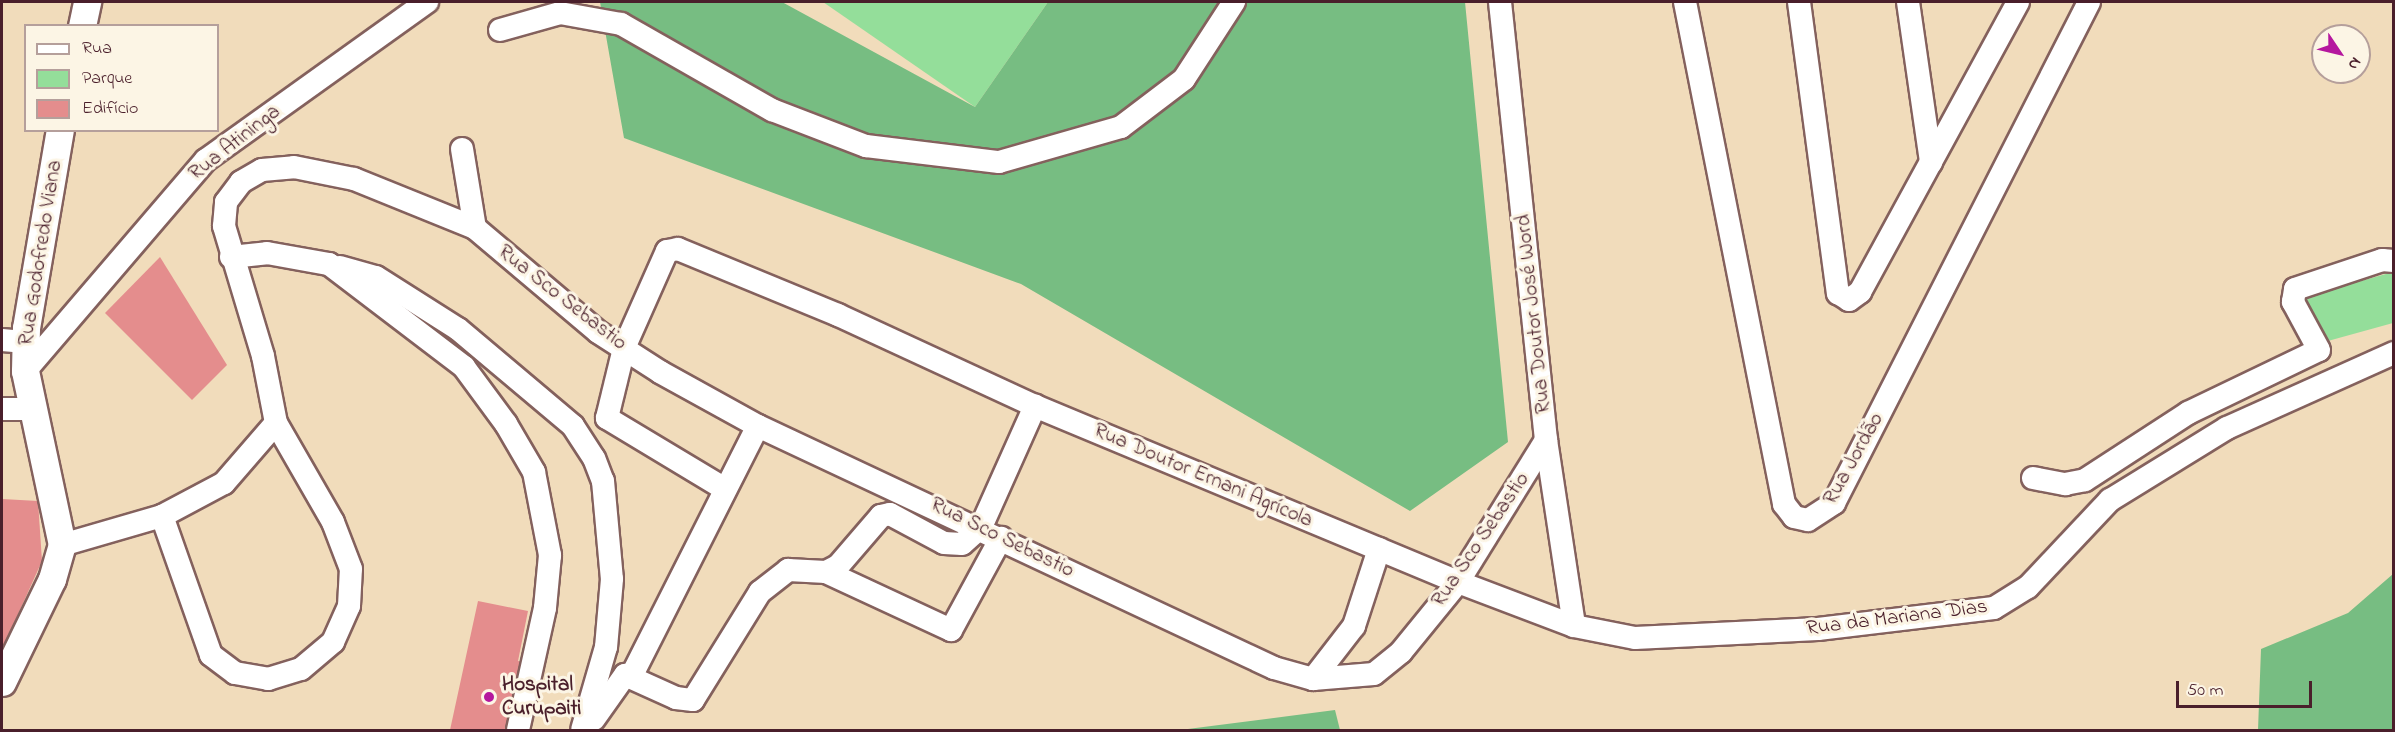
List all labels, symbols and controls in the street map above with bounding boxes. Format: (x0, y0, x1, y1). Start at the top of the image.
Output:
legend (24, 24, 219, 132)
north arrow (2311, 24, 2371, 84)
text: Rua (82, 36, 112, 62)
text: N (2341, 52, 2367, 74)
text: Parque (82, 66, 132, 92)
text: Edifício (82, 96, 138, 122)
street label: Rua Atininga (184, 99, 286, 187)
street label: Rua Godofredo Viana (14, 158, 68, 348)
street label: Rua Doutor José Word (1511, 213, 1557, 415)
street label: Rua Sco Sebastio (492, 240, 632, 356)
street label: Rua Jordão (1818, 409, 1890, 509)
street label: Rua Doutor Ernani Agrícola (1090, 418, 1316, 534)
street label: Rua Sco Sebastio (1427, 468, 1535, 612)
street label: Rua Sco Sebastio (926, 492, 1078, 584)
street label: Rua da Mariana Dias (1805, 594, 1989, 642)
scale bar (2179, 669, 2316, 707)
place label: Hospital Curupaiti (502, 672, 581, 722)
text: 50 m (2187, 678, 2224, 704)
marker: Hospital Curupaiti (480, 688, 498, 706)

